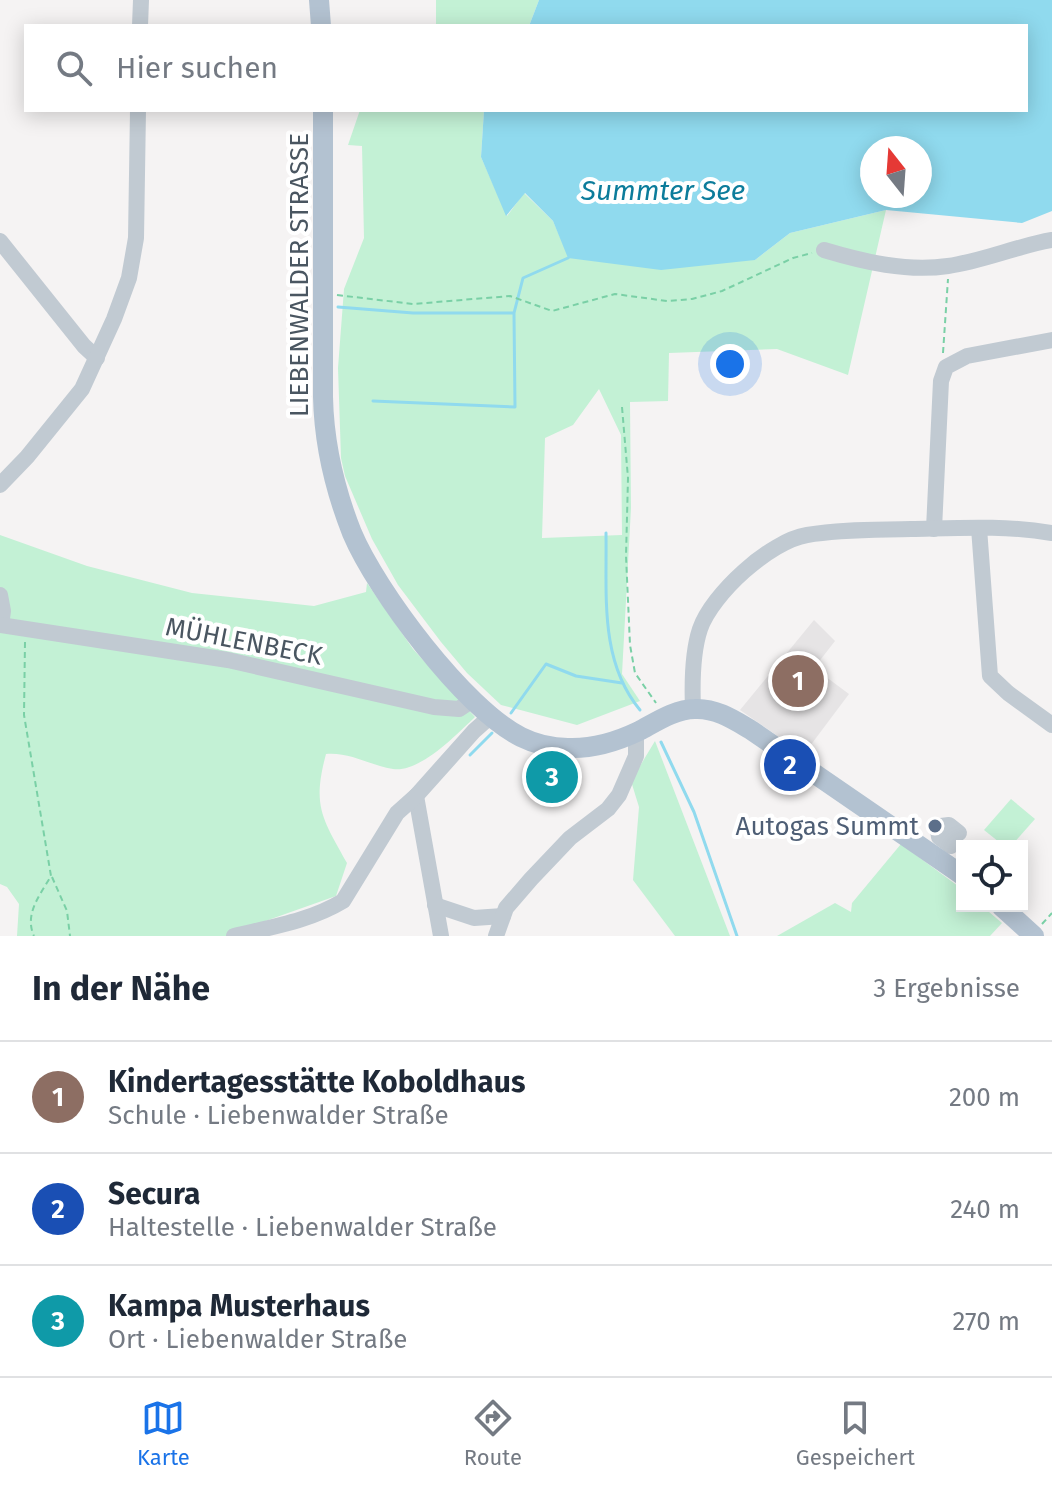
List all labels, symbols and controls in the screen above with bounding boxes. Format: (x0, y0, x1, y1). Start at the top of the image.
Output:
search box (24, 24, 1028, 112)
icon: search (52, 46, 96, 90)
text: Hier suchen (116, 50, 278, 86)
street label: LIEBENWALDER STRASSE (284, 133, 315, 417)
north arrow (860, 136, 932, 208)
water label: Summter See (580, 174, 745, 207)
your location (710, 344, 750, 384)
street label: MÜHLENBECK (163, 611, 326, 672)
pin: 1 (772, 651, 824, 711)
pin: 2 (764, 735, 816, 795)
pin: 3 (526, 747, 578, 807)
place label: Autogas Summt (736, 811, 920, 842)
marker: Autogas Summt (926, 817, 944, 835)
map controls (956, 840, 1028, 912)
button: locate (956, 840, 1028, 912)
text: In der Nähe (32, 968, 210, 1009)
text: 3 Ergebnisse (873, 973, 1020, 1004)
text: Kindertagesstätte Koboldhaus (108, 1064, 525, 1100)
text: 1 (52, 1082, 64, 1113)
text: 200 m (949, 1082, 1020, 1113)
text: Schule · Liebenwalder Straße (108, 1100, 449, 1131)
text: Secura (108, 1176, 200, 1212)
text: 2 (51, 1194, 65, 1225)
text: 240 m (950, 1194, 1020, 1225)
text: Haltestelle · Liebenwalder Straße (108, 1212, 497, 1243)
text: Kampa Musterhaus (108, 1288, 370, 1324)
text: 3 (51, 1306, 65, 1337)
text: 270 m (952, 1306, 1020, 1337)
text: Ort · Liebenwalder Straße (108, 1324, 408, 1355)
tab: Karte (137, 1396, 190, 1471)
tab: Route (464, 1396, 522, 1471)
tab: Gespeichert (796, 1396, 915, 1471)

